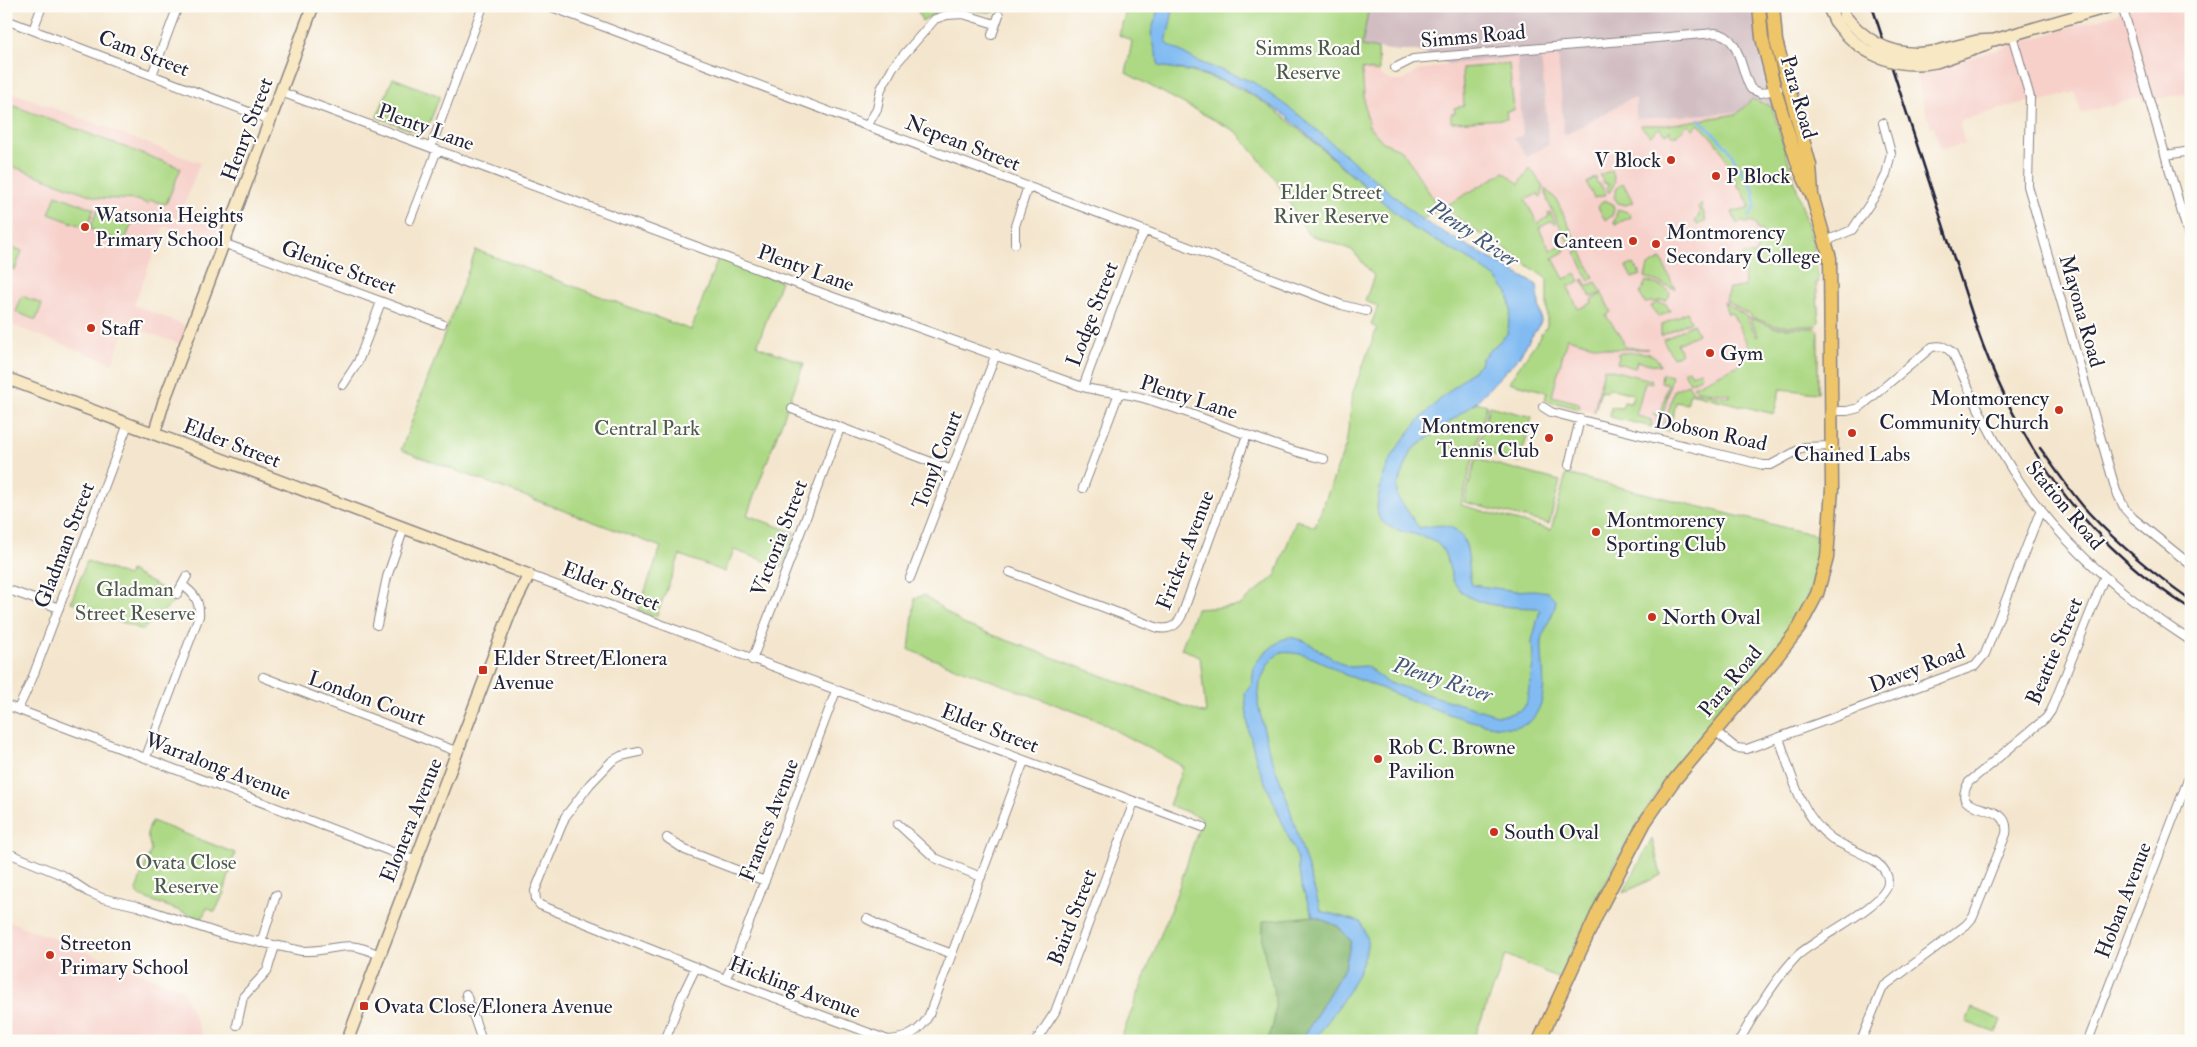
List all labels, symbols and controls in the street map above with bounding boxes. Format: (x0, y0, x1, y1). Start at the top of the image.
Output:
street label: Simms Road (1419, 18, 1527, 55)
street label: Cam Street (95, 24, 193, 83)
park label: Simms Road Reserve (1255, 35, 1361, 86)
street label: Para Road (1774, 52, 1823, 142)
street label: Henry Street (215, 73, 280, 185)
street label: Plenty Lane (374, 98, 478, 158)
street label: Nepean Street (901, 109, 1024, 178)
place label: V Block (1594, 147, 1661, 174)
marker: V Block (1665, 154, 1677, 166)
place label: P Block (1726, 163, 1790, 190)
marker: P Block (1710, 170, 1722, 182)
park label: Elder Street River Reserve (1273, 179, 1389, 230)
water label: Plenty River (1422, 193, 1525, 275)
place label: Watsonia Heights Primary School (94, 202, 243, 253)
place label: Montmorency Secondary College (1666, 219, 1820, 270)
marker: Watsonia Heights Primary School (79, 221, 91, 233)
place label: Canteen (1553, 228, 1623, 255)
street label: Glenice Street (278, 234, 400, 301)
marker: Canteen (1627, 235, 1639, 247)
marker: Montmorency Secondary College (1650, 238, 1662, 250)
street label: Plenty Lane (754, 239, 858, 299)
street label: Mayona Road (2053, 252, 2111, 371)
street label: Lodge Street (1060, 258, 1125, 370)
place label: Staff (101, 315, 144, 342)
marker: Staff (85, 322, 97, 334)
place label: Gym (1720, 340, 1763, 367)
marker: Gym (1704, 347, 1716, 359)
street label: Plenty Lane (1137, 369, 1241, 426)
place label: Montmorency Community Church (1879, 385, 2050, 436)
marker: Montmorency Community Church (2053, 404, 2065, 416)
street label: Tonyl Court (906, 407, 969, 513)
street label: Dobson Road (1652, 407, 1770, 458)
street label: Elder Street (179, 413, 285, 474)
place label: Montmorency Tennis Club (1420, 413, 1540, 464)
park label: Central Park (594, 415, 700, 442)
marker: Chained Labs (1846, 427, 1858, 439)
marker: Montmorency Tennis Club (1543, 432, 1555, 444)
place label: Chained Labs (1794, 441, 1910, 468)
street label: Station Road (2019, 455, 2110, 556)
street label: Victoria Street (745, 476, 814, 600)
street label: Gladman Street (28, 478, 101, 612)
street label: Fricker Avenue (1150, 486, 1221, 614)
place label: Montmorency Sporting Club (1606, 507, 1726, 558)
marker: Montmorency Sporting Club (1590, 526, 1602, 538)
street label: Elder Street (558, 556, 664, 617)
park label: Gladman Street Reserve (75, 576, 195, 627)
street label: Beattie Street (2020, 593, 2089, 709)
place label: North Oval (1662, 604, 1761, 631)
marker: North Oval (1646, 611, 1658, 623)
street label: Davey Road (1865, 638, 1970, 699)
street label: Para Road (1693, 640, 1769, 723)
place label: Elder Street/Elonera Avenue (492, 645, 668, 696)
water label: Plenty River (1388, 650, 1498, 710)
marker: Elder Street/Elonera Avenue (477, 664, 489, 676)
street label: London Court (304, 665, 429, 732)
street label: Elder Street (937, 698, 1043, 759)
street label: Warralong Avenue (140, 726, 295, 807)
place label: Rob C. Browne Pavilion (1388, 734, 1516, 785)
marker: Rob C. Browne Pavilion (1372, 753, 1384, 765)
street label: Elonera Avenue (374, 754, 449, 886)
street label: Frances Avenue (734, 755, 805, 885)
place label: South Oval (1504, 819, 1600, 846)
marker: South Oval (1488, 826, 1500, 838)
street label: Hoban Avenue (2089, 838, 2158, 962)
park label: Ovata Close Reserve (135, 849, 237, 900)
street label: Baird Street (1042, 865, 1103, 969)
place label: Streeton Primary School (60, 930, 189, 981)
marker: Streeton Primary School (44, 949, 56, 961)
street label: Hickling Avenue (725, 950, 865, 1025)
place label: Ovata Close/Elonera Avenue (374, 993, 613, 1020)
marker: Ovata Close/Elonera Avenue (358, 1000, 370, 1012)

